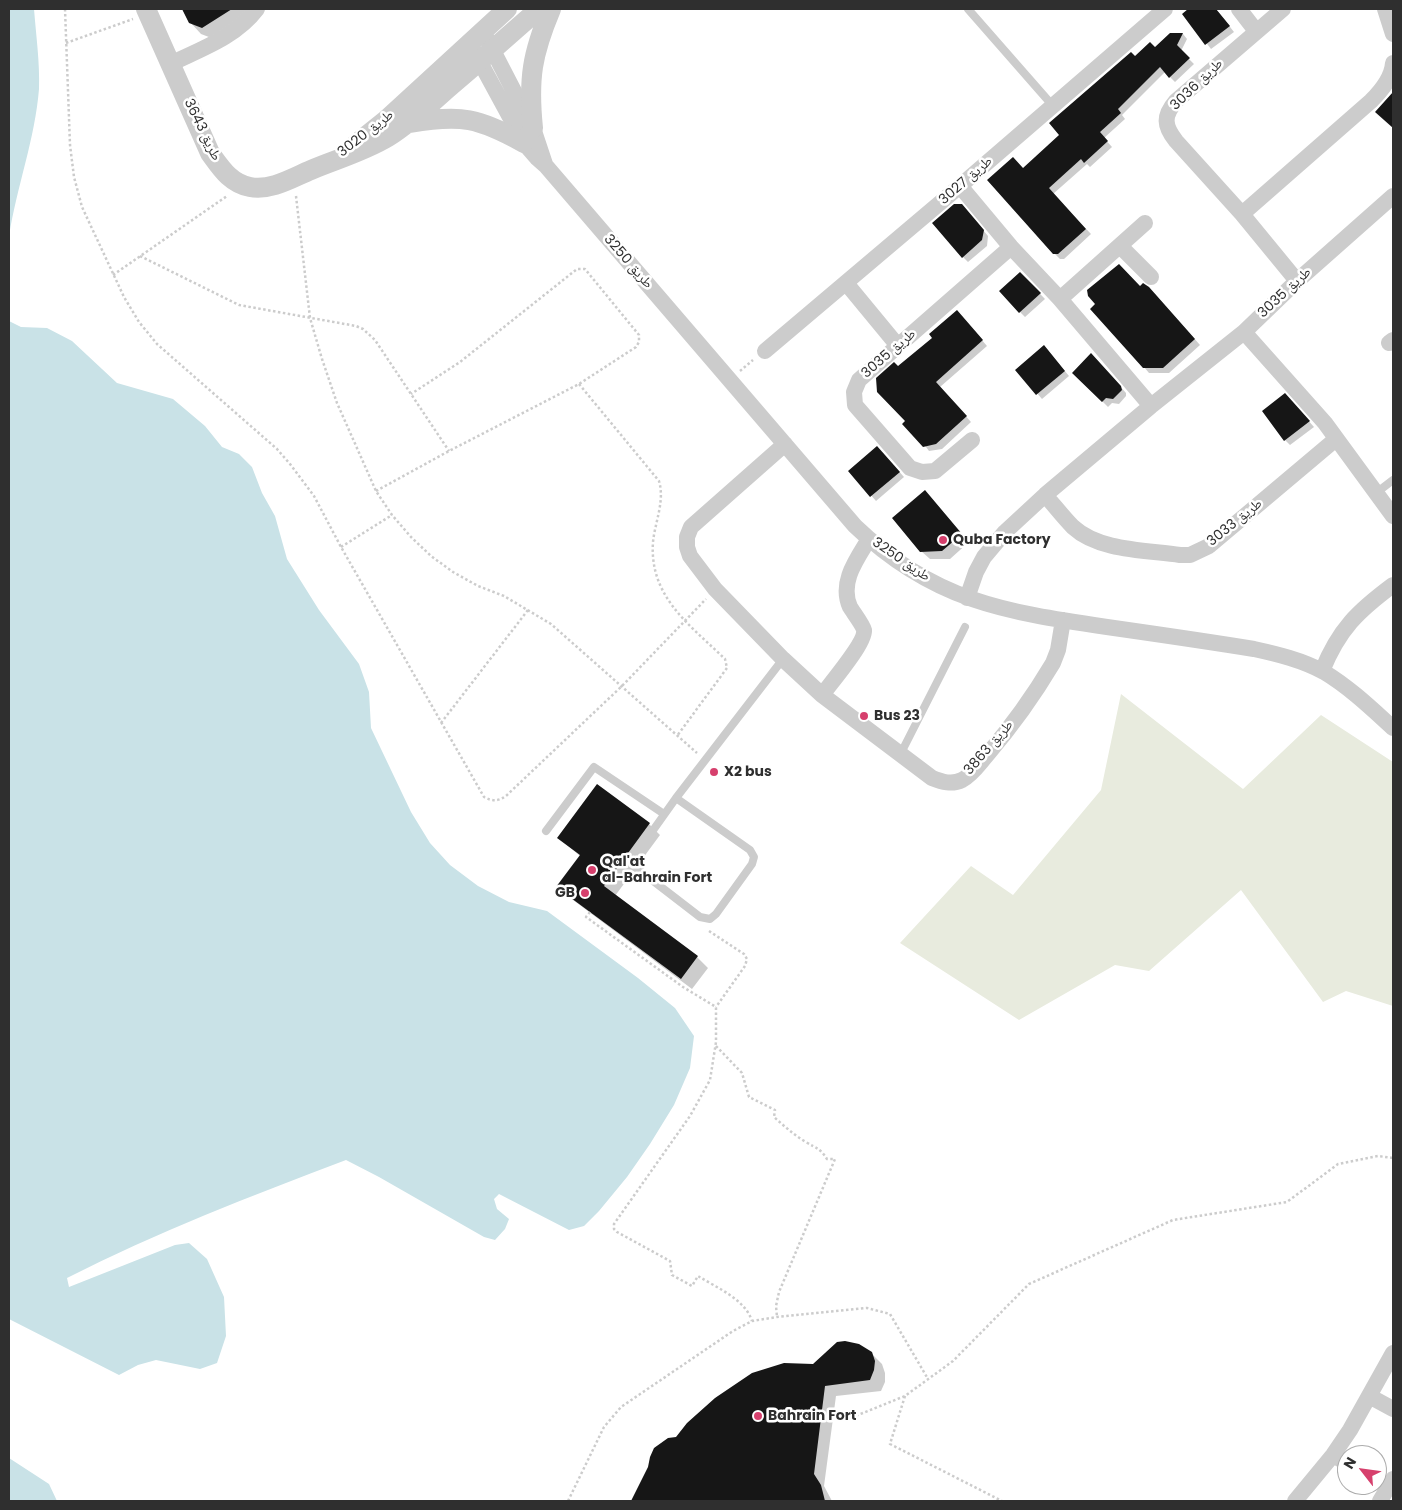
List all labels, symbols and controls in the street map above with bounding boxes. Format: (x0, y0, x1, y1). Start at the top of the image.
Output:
street label: طريق 3036 (1167, 56, 1227, 114)
street label: طريق 3643 (180, 96, 224, 164)
street label: طريق 3020 (335, 107, 397, 161)
street label: طريق 3027 (936, 153, 996, 209)
street label: طريق 3250 (600, 231, 656, 293)
street label: طريق 3035 (1255, 264, 1315, 322)
street label: طريق 3035 (858, 326, 920, 382)
street label: طريق 3033 (1204, 496, 1266, 550)
place label: Quba Factory (953, 532, 1051, 548)
street label: طريق 3250 (869, 534, 933, 586)
marker: Quba Factory (937, 534, 949, 546)
place label: Bus 23 (874, 708, 920, 724)
marker: Bus 23 (858, 710, 870, 722)
street label: طريق 3863 (961, 717, 1017, 779)
place label: X2 bus (724, 764, 772, 780)
marker: X2 bus (708, 766, 720, 778)
place label: Qal'at al-Bahrain Fort (602, 854, 712, 886)
marker: Qal'at al-Bahrain Fort (586, 864, 598, 876)
place label: GB (555, 885, 575, 901)
marker: GB (579, 887, 591, 899)
place label: Bahrain Fort (768, 1408, 856, 1424)
marker: Bahrain Fort (752, 1410, 764, 1422)
north arrow (1337, 1445, 1387, 1495)
text: N (1339, 1453, 1361, 1473)

